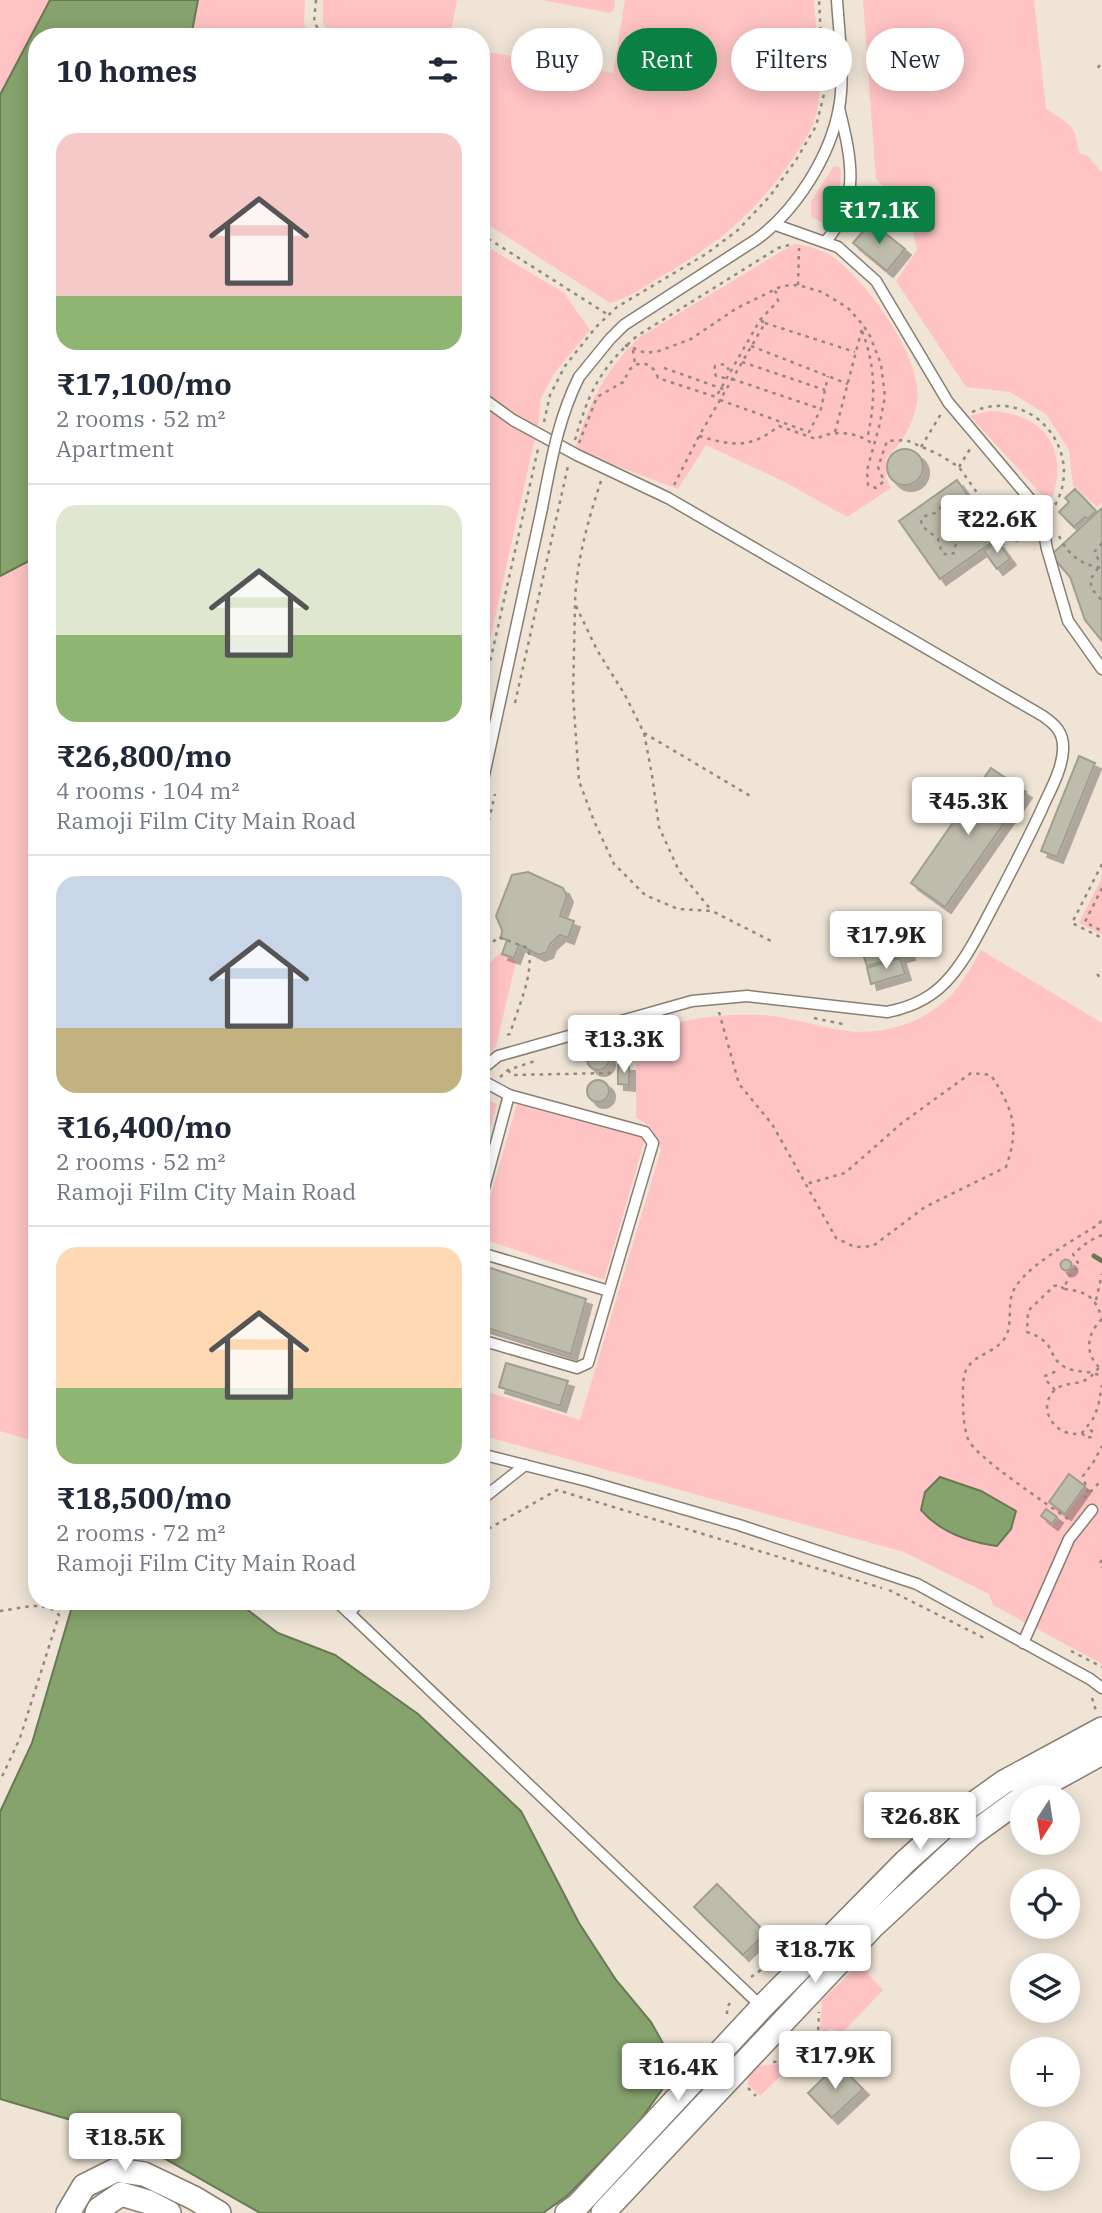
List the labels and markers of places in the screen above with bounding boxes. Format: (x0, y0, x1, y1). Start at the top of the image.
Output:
pin: ₹17.1K (822, 187, 936, 246)
pin: ₹22.6K (940, 496, 1054, 555)
pin: ₹45.3K (911, 778, 1025, 837)
pin: ₹17.9K (829, 912, 943, 971)
pin: ₹13.3K (567, 1016, 681, 1075)
pin: ₹26.8K (863, 1792, 977, 1852)
pin: ₹18.7K (758, 1926, 872, 1985)
pin: ₹17.9K (778, 2032, 892, 2091)
pin: ₹16.4K (621, 2044, 735, 2103)
pin: ₹18.5K (68, 2114, 182, 2173)

